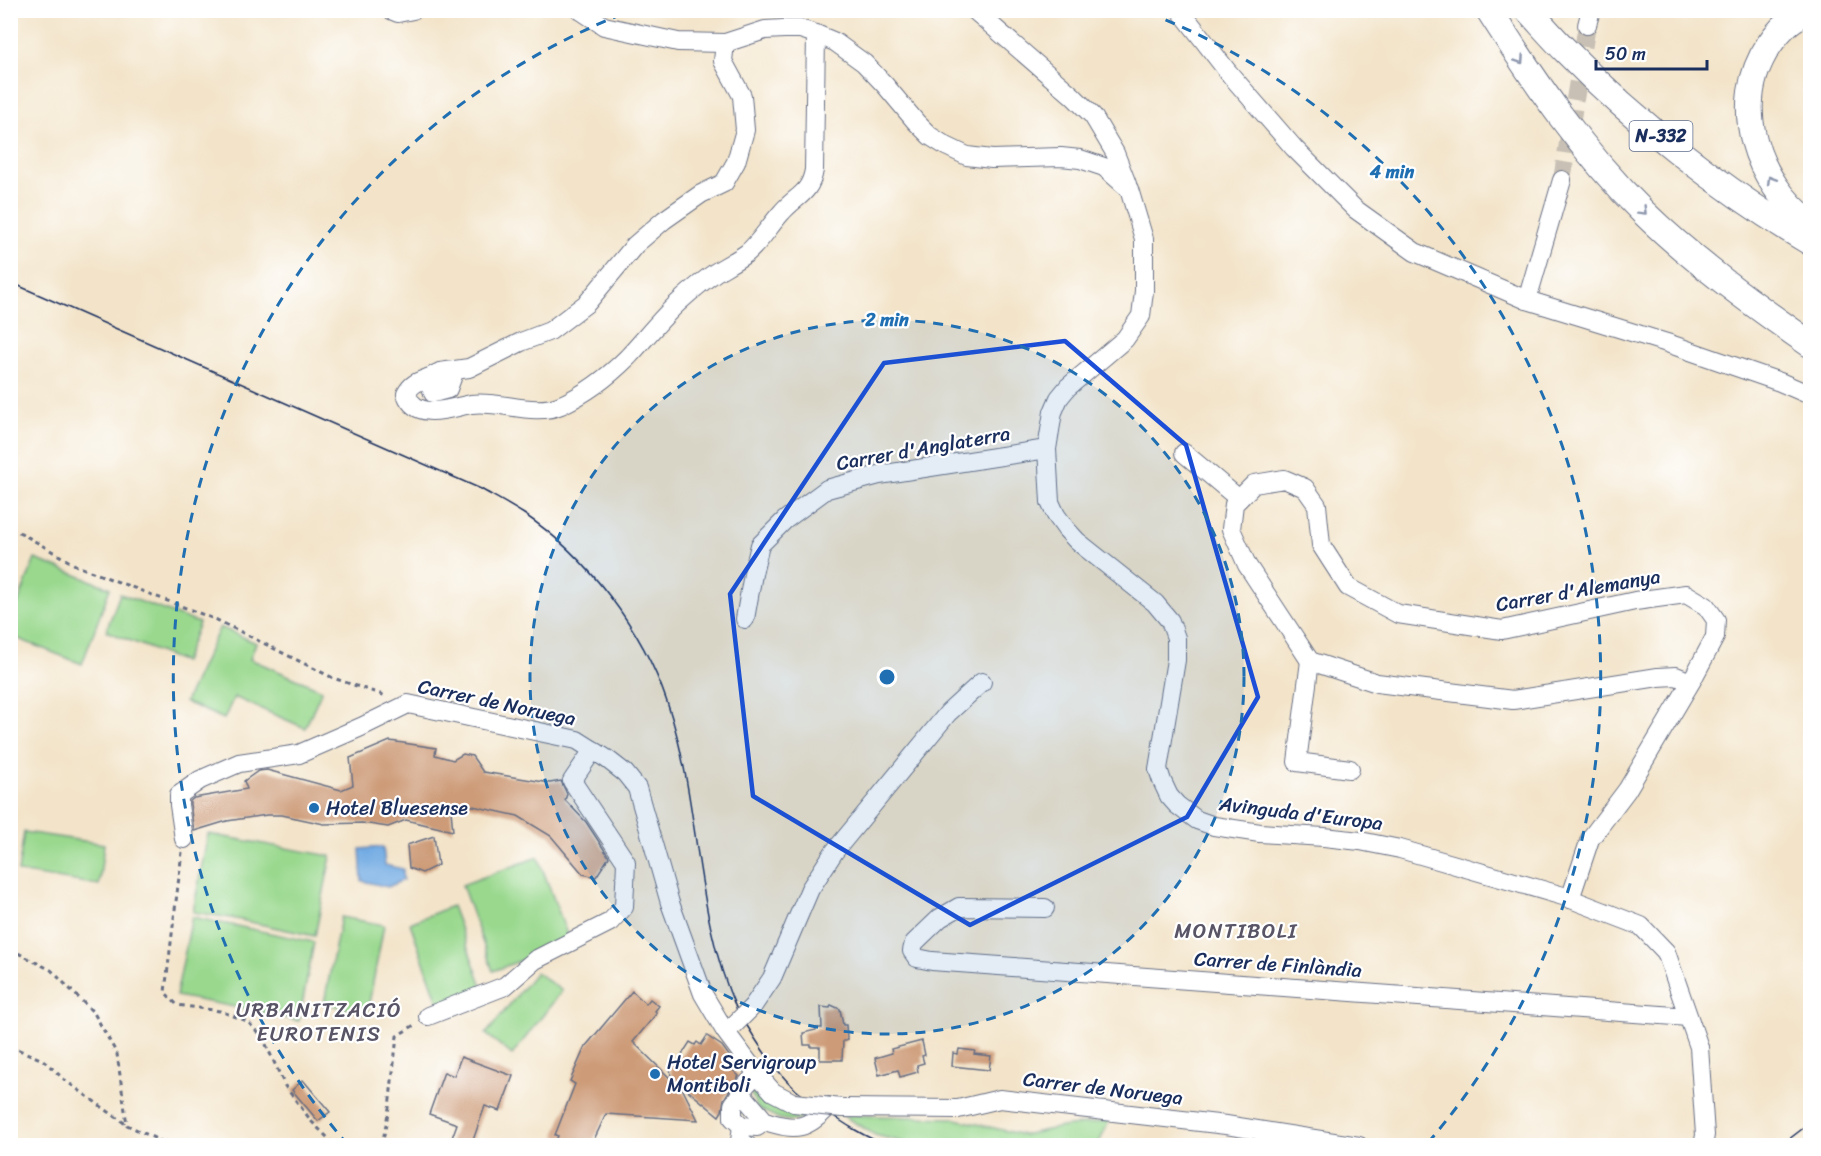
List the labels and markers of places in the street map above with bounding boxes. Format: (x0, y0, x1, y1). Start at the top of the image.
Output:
centre of rings (877, 667, 897, 687)
place label: Hotel Bluesense (326, 791, 468, 826)
marker: Hotel Bluesense (307, 801, 321, 815)
place label: Hotel Servigroup Montiboli (667, 1045, 817, 1103)
marker: Hotel Servigroup Montiboli (648, 1067, 662, 1081)

